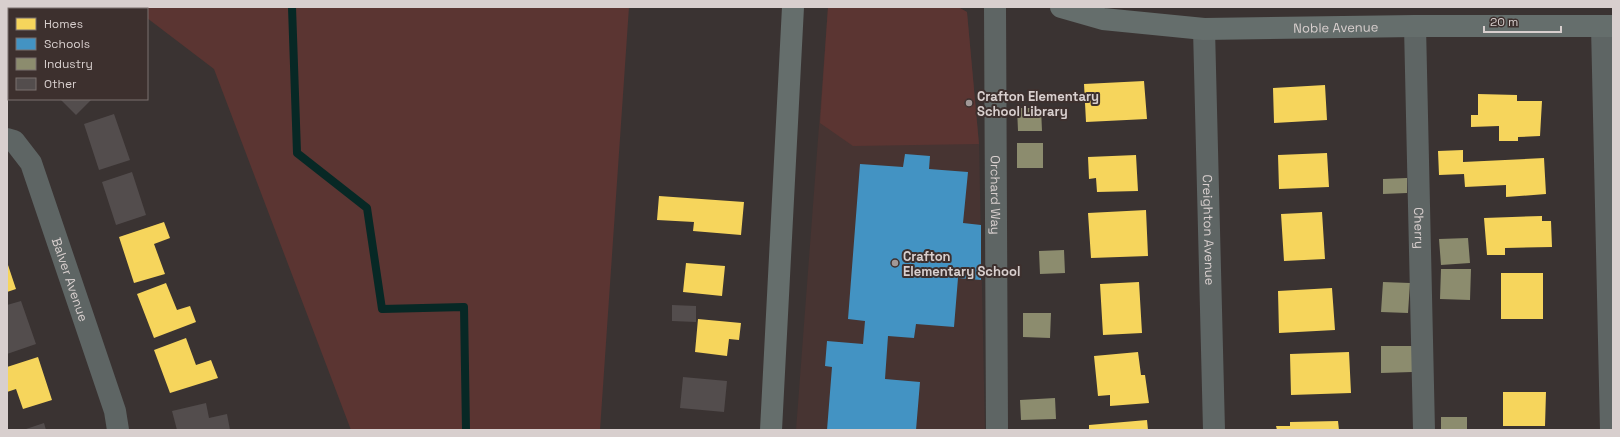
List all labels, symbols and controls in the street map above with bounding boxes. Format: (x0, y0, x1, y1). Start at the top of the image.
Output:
legend (8, 8, 148, 100)
scale bar (1484, 8, 1561, 34)
text: 20 m (1490, 14, 1518, 30)
text: Homes (44, 16, 83, 32)
street label: Noble Avenue (1293, 19, 1378, 37)
text: Schools (44, 36, 90, 52)
text: Industry (44, 56, 93, 72)
text: Other (44, 76, 77, 92)
place label: Crafton Elementary School Library (977, 88, 1099, 120)
marker: Crafton Elementary School Library (964, 98, 974, 108)
street label: Orchard Way (987, 155, 1004, 235)
street label: Creighton Avenue (1199, 174, 1218, 286)
street label: Cherry (1410, 207, 1428, 249)
street label: Balver Avenue (48, 235, 92, 324)
place label: Crafton Elementary School (903, 248, 1020, 280)
marker: Crafton Elementary School (890, 258, 900, 268)

